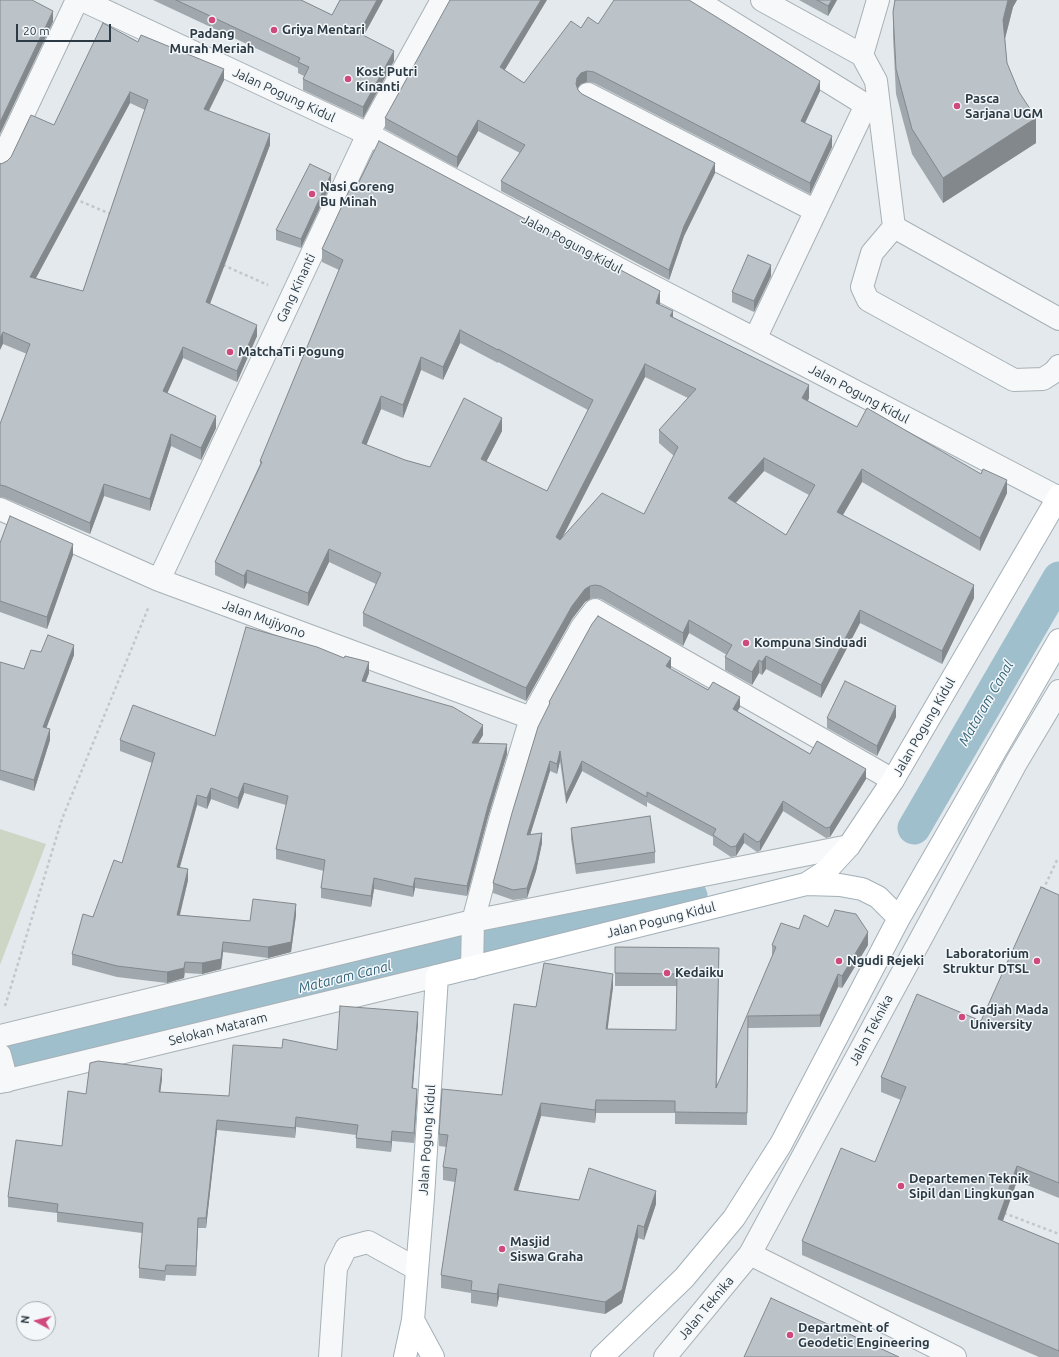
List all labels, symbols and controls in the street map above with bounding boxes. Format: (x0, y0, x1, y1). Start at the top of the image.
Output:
marker: Padang Murah Meriah (207, 15, 217, 25)
scale bar (18, 16, 113, 42)
place label: Griya Mentari (282, 22, 365, 38)
text: 20 m (23, 24, 50, 37)
marker: Griya Mentari (269, 25, 279, 35)
place label: Padang Murah Meriah (170, 26, 254, 57)
street label: Jalan Pogung Kidul (230, 64, 338, 126)
place label: Kost Putri Kinanti (356, 64, 417, 95)
marker: Kost Putri Kinanti (343, 74, 353, 84)
place label: Pasca Sarjana UGM (965, 91, 1043, 122)
marker: Pasca Sarjana UGM (952, 101, 962, 111)
place label: Nasi Goreng Bu Minah (320, 179, 394, 210)
marker: Nasi Goreng Bu Minah (307, 189, 317, 199)
street label: Jalan Pogung Kidul (519, 211, 625, 277)
street label: Gang Kinanti (273, 251, 319, 325)
place label: MatchaTi Pogung (238, 344, 344, 360)
marker: MatchaTi Pogung (225, 347, 235, 357)
street label: Jalan Pogung Kidul (806, 361, 912, 427)
street label: Jalan Mujiyono (220, 597, 308, 641)
place label: Kompuna Sinduadi (754, 635, 867, 651)
marker: Kompuna Sinduadi (741, 638, 751, 648)
water label: Mataram Canal (955, 657, 1017, 749)
street label: Jalan Pogung Kidul (889, 675, 959, 779)
street label: Jalan Pogung Kidul (605, 899, 717, 941)
place label: Laboratorium Struktur DTSL (943, 946, 1029, 977)
place label: Ngudi Rejeki (847, 953, 924, 969)
marker: Ngudi Rejeki (834, 956, 844, 966)
marker: Laboratorium Struktur DTSL (1032, 956, 1042, 966)
water label: Mataram Canal (297, 957, 393, 997)
place label: Kedaiku (675, 965, 724, 981)
marker: Kedaiku (662, 968, 672, 978)
street label: Jalan Teknika (846, 992, 896, 1068)
place label: Gadjah Mada University (970, 1002, 1049, 1033)
street label: Selokan Mataram (167, 1009, 269, 1049)
marker: Gadjah Mada University (957, 1012, 967, 1022)
street label: Jalan Pogung Kidul (415, 1084, 439, 1196)
place label: Departemen Teknik Sipil dan Lingkungan (909, 1171, 1035, 1202)
marker: Departemen Teknik Sipil dan Lingkungan (896, 1181, 906, 1191)
place label: Masjid Siswa Graha (510, 1234, 583, 1265)
marker: Masjid Siswa Graha (497, 1244, 507, 1254)
street label: Jalan Teknika (675, 1273, 737, 1343)
north arrow (16, 1301, 56, 1341)
text: N (19, 1315, 32, 1324)
place label: Department of Geodetic Engineering (798, 1320, 930, 1351)
marker: Department of Geodetic Engineering (785, 1330, 795, 1340)

